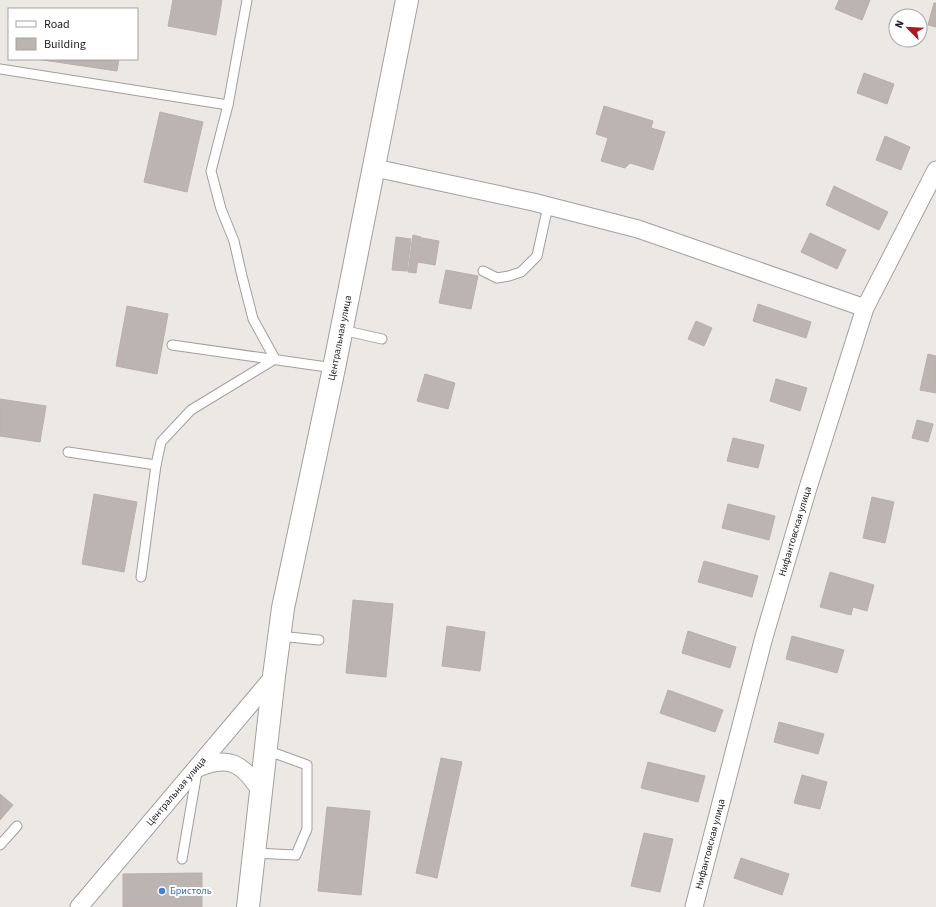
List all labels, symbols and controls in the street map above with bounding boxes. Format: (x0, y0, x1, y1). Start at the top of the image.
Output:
legend (8, 8, 138, 60)
north arrow (888, 8, 928, 48)
text: Road (44, 16, 70, 33)
text: N (891, 18, 908, 31)
text: Building (44, 36, 86, 53)
street label: Центральная улица (325, 294, 355, 382)
street label: Нифантовская улица (775, 485, 815, 578)
street label: Центральная улица (143, 754, 210, 829)
street label: Нифантовская улица (692, 797, 729, 891)
place label: Бристоль (170, 884, 212, 898)
marker: Бристоль (157, 886, 167, 896)

